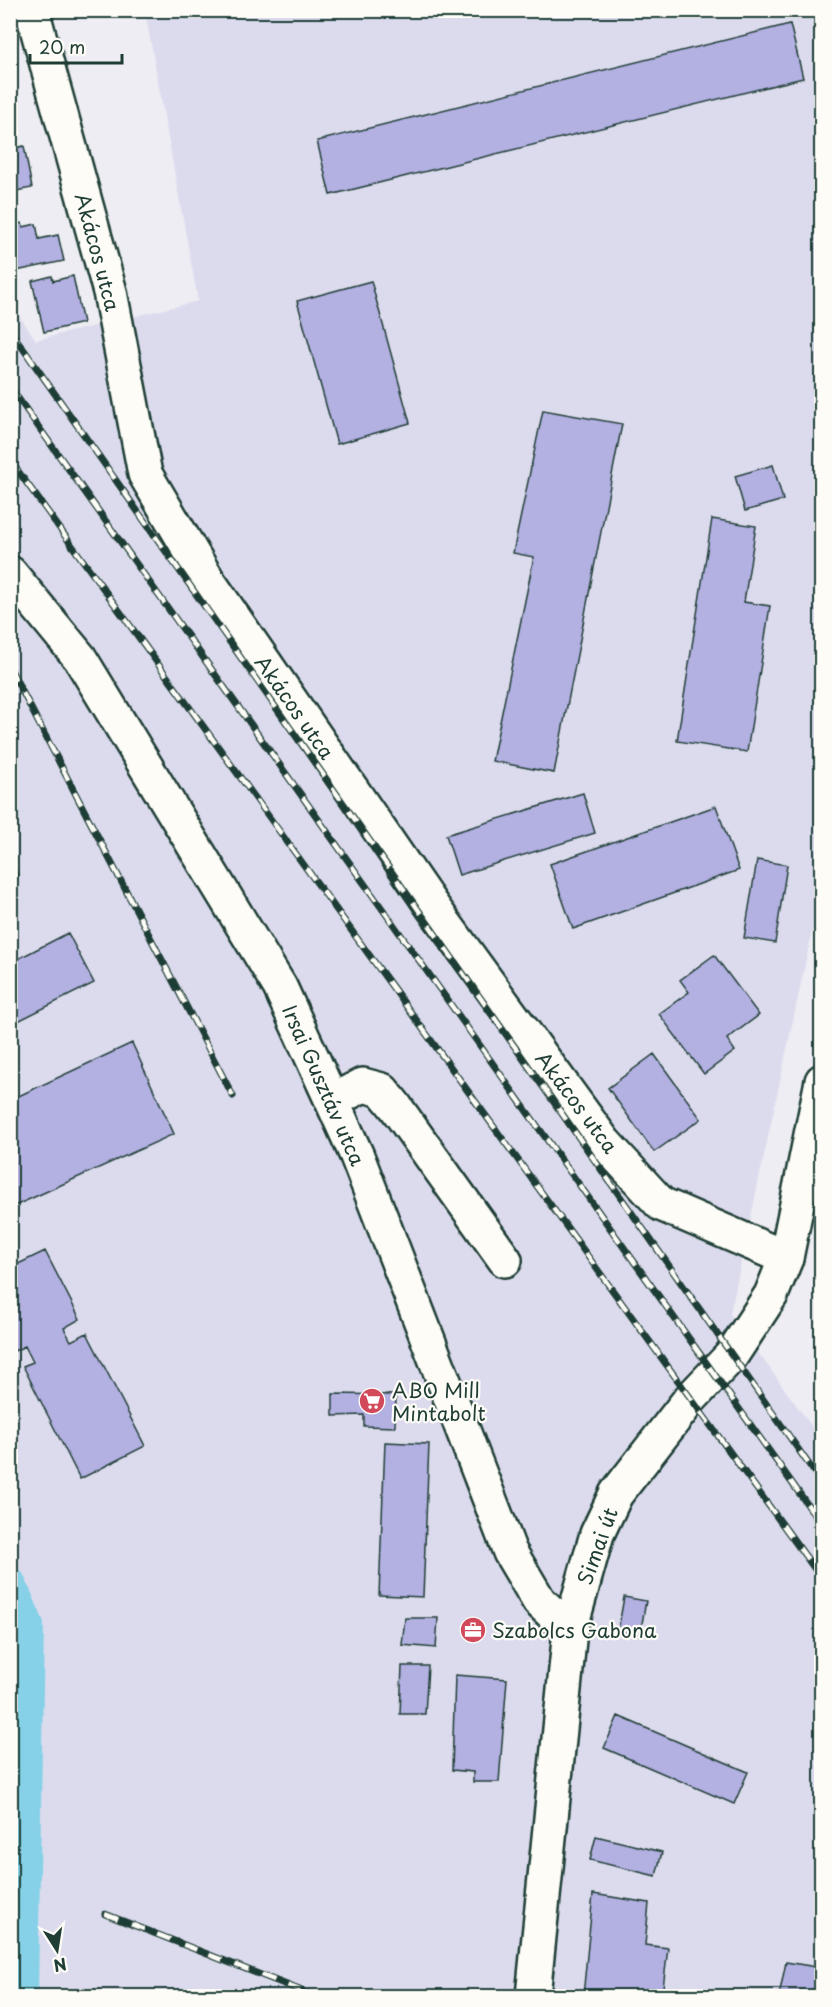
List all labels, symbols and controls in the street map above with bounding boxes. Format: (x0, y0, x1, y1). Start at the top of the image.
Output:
scale bar (30, 27, 122, 65)
text: 20 m (39, 33, 85, 60)
street label: Akácos utca (68, 190, 128, 315)
street label: Akácos utca (248, 649, 342, 766)
street label: Irsai Gusztáv utca (275, 1000, 373, 1171)
street label: Akácos utca (529, 1045, 626, 1160)
place label: ABO Mill Mintabolt (392, 1375, 486, 1428)
supermarket icon: ABO Mill Mintabolt (357, 1386, 387, 1416)
street label: Simai út (569, 1503, 625, 1589)
office icon: Szabolcs Gabona (458, 1615, 488, 1645)
place label: Szabolcs Gabona (492, 1615, 657, 1645)
north arrow (27, 1920, 87, 1980)
text: N (52, 1953, 69, 1979)

